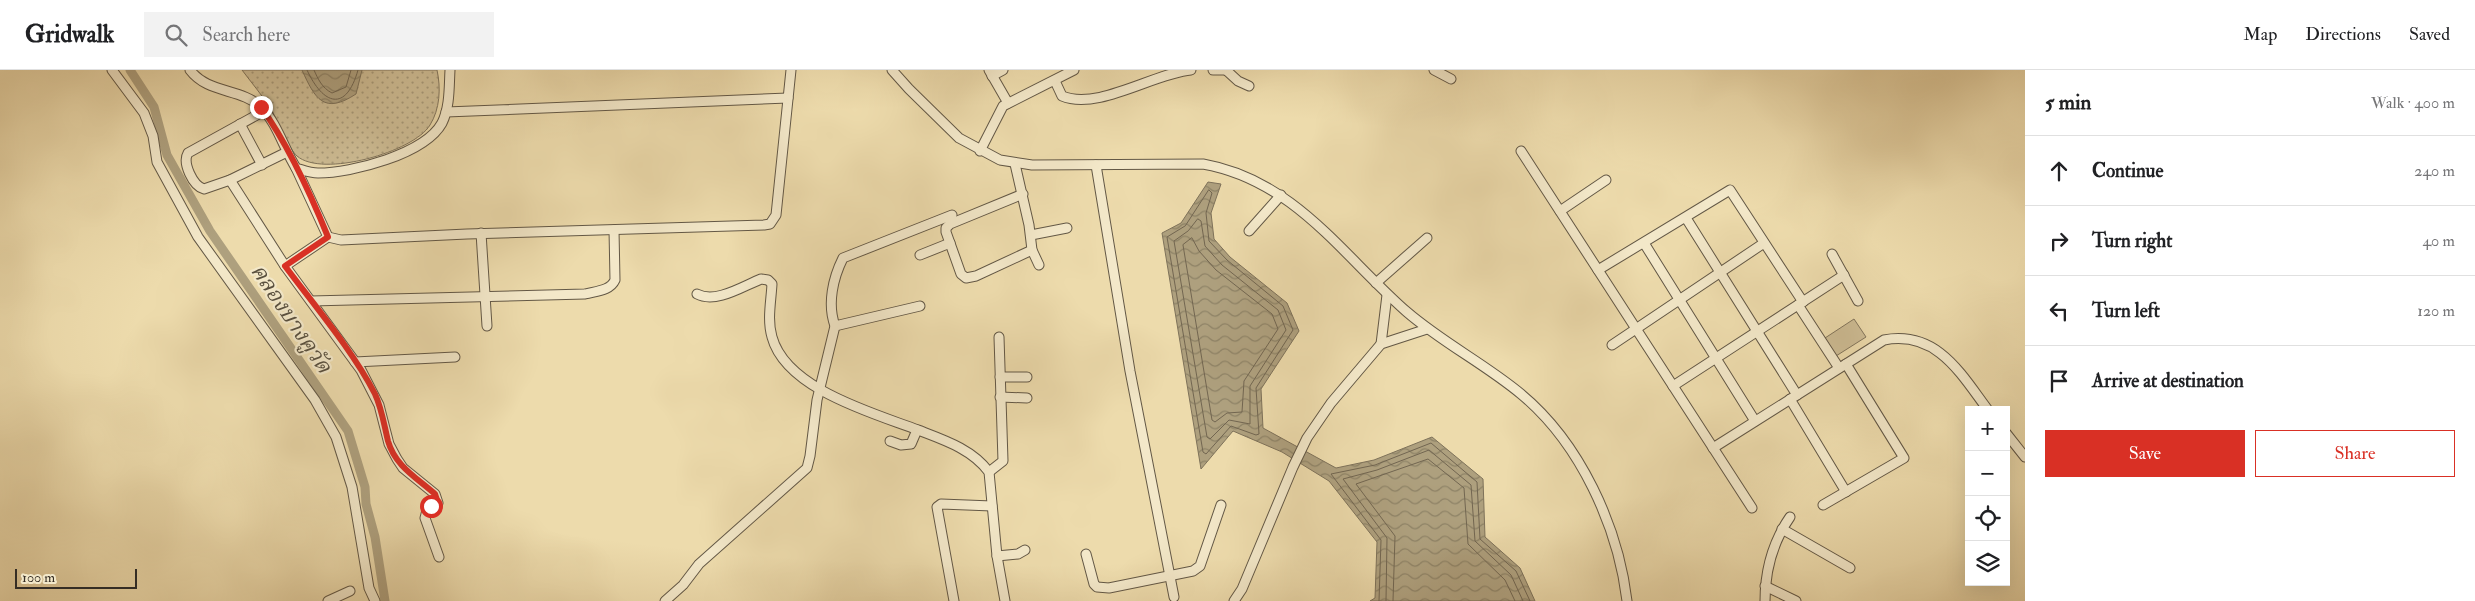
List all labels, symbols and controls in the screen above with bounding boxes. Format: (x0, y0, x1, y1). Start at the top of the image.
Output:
search box (144, 12, 494, 57)
text: Gridwalk (25, 19, 114, 50)
icon: search (162, 21, 190, 49)
text: Search here (202, 23, 290, 47)
text: Map (2244, 23, 2277, 46)
text: Directions (2305, 23, 2381, 46)
text: Saved (2409, 23, 2450, 46)
text: 5 min (2045, 89, 2091, 116)
text: Walk · 400 m (2371, 93, 2455, 113)
route end (250, 96, 273, 119)
icon: ahead (2045, 157, 2073, 185)
text: Continue (2092, 159, 2163, 183)
text: 240 m (2414, 161, 2455, 181)
icon: right (2045, 227, 2073, 255)
text: Turn right (2092, 229, 2172, 253)
text: 40 m (2422, 231, 2455, 251)
water label: คลองบางคูวัด (244, 259, 338, 379)
icon: left (2045, 297, 2073, 325)
text: Turn left (2092, 299, 2160, 323)
text: 120 m (2417, 301, 2455, 321)
icon: arrive (2045, 367, 2073, 395)
text: Arrive at destination (2092, 369, 2244, 393)
map controls (1965, 406, 2010, 586)
button: + (1965, 406, 2010, 451)
button: Save (2045, 430, 2245, 477)
button: Share (2255, 430, 2455, 477)
button: − (1965, 451, 2010, 496)
route start (420, 495, 443, 518)
button: locate (1965, 496, 2010, 541)
button: layers (1965, 541, 2010, 586)
scale bar (15, 566, 138, 589)
text: 100 m (22, 569, 55, 586)

